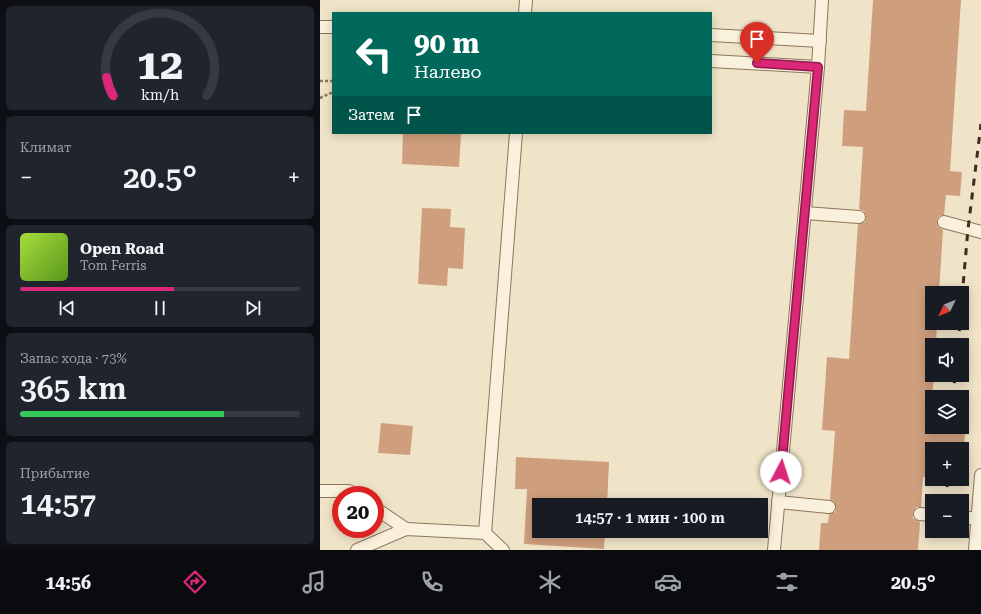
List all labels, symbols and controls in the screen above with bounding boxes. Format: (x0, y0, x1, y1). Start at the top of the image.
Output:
pin (740, 22, 774, 63)
text: 90 m (414, 27, 479, 60)
icon: left (348, 28, 400, 80)
icon: arrive (746, 28, 768, 50)
text: 12 (137, 40, 183, 89)
text: Налево (414, 61, 482, 82)
text: km/h (141, 87, 179, 103)
icon: arrive (403, 104, 425, 126)
text: Затем (348, 106, 395, 124)
text: Климат (20, 140, 71, 155)
text: 20.5° (123, 160, 197, 195)
text: − (20, 165, 32, 190)
text: + (288, 165, 300, 190)
text: Open Road (80, 240, 164, 258)
text: Tom Ferris (80, 258, 146, 273)
north arrow (925, 286, 969, 330)
map controls (925, 286, 969, 538)
icon: previous (56, 297, 78, 319)
icon: pause (149, 297, 171, 319)
icon: next (242, 297, 264, 319)
button: sound (925, 338, 969, 382)
text: Запас хода · 73% (20, 351, 127, 366)
text: 365 km (20, 371, 127, 406)
button: layers (925, 390, 969, 434)
button: + (925, 442, 969, 486)
position arrow (760, 451, 802, 493)
text: Прибытие (20, 466, 90, 481)
text: 14:57 (20, 486, 96, 521)
speed limit sign: 20 (332, 486, 384, 538)
button: − (925, 494, 969, 538)
text: 14:57 · 1 мин · 100 m (575, 509, 725, 527)
icon: directions (181, 568, 209, 596)
icon: music (300, 568, 328, 596)
icon: phone (418, 568, 446, 596)
icon: climate (536, 568, 564, 596)
icon: car (654, 568, 682, 596)
icon: filters (773, 568, 801, 596)
text: 14:56 (45, 572, 91, 593)
text: 20.5° (891, 572, 936, 593)

